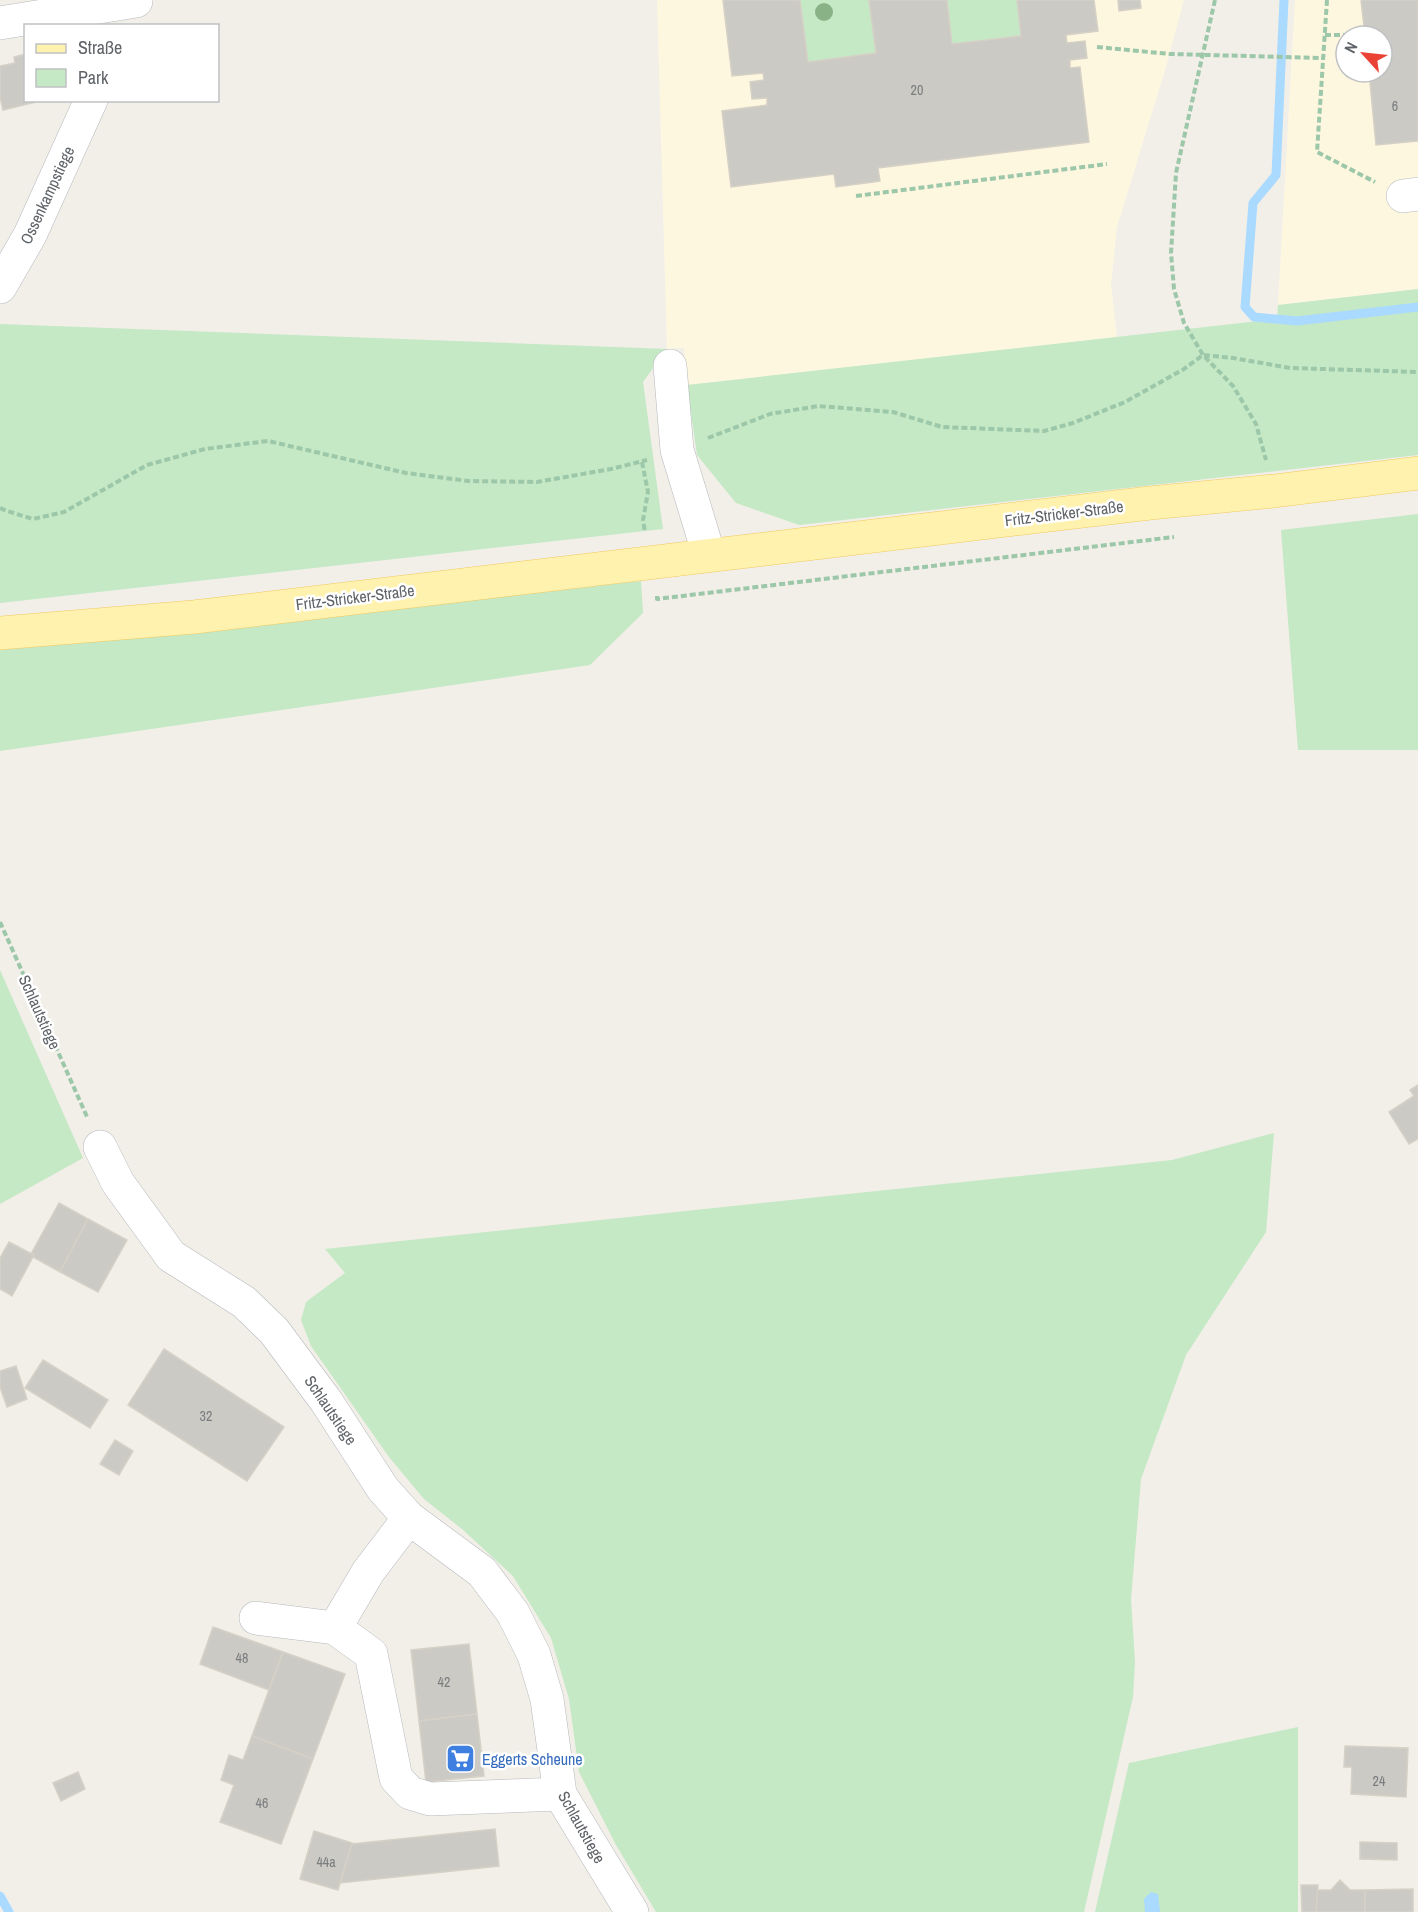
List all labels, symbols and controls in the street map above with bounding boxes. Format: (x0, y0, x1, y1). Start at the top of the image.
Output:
legend (24, 24, 219, 102)
north arrow (1334, 24, 1394, 84)
text: Straße (78, 35, 122, 60)
text: N (1339, 38, 1363, 56)
text: Park (78, 65, 109, 90)
house number: 20 (911, 81, 923, 99)
house number: 6 (1392, 97, 1398, 115)
street label: Ossenkampstiege (15, 142, 79, 248)
street label: Fritz-Stricker-Straße (1003, 495, 1125, 531)
street label: Fritz-Stricker-Straße (294, 579, 416, 615)
street label: Schlautstiege (14, 971, 66, 1053)
street label: Schlautstiege (300, 1371, 362, 1449)
house number: 32 (200, 1407, 212, 1425)
house number: 48 (236, 1649, 248, 1667)
house number: 42 (438, 1673, 450, 1691)
supermarket icon: Eggerts Scheune (445, 1743, 477, 1775)
place label: Eggerts Scheune (482, 1748, 583, 1770)
house number: 24 (1373, 1772, 1386, 1790)
street label: Schlautstiege (553, 1787, 611, 1867)
house number: 46 (256, 1794, 268, 1812)
house number: 44a (316, 1853, 336, 1871)

